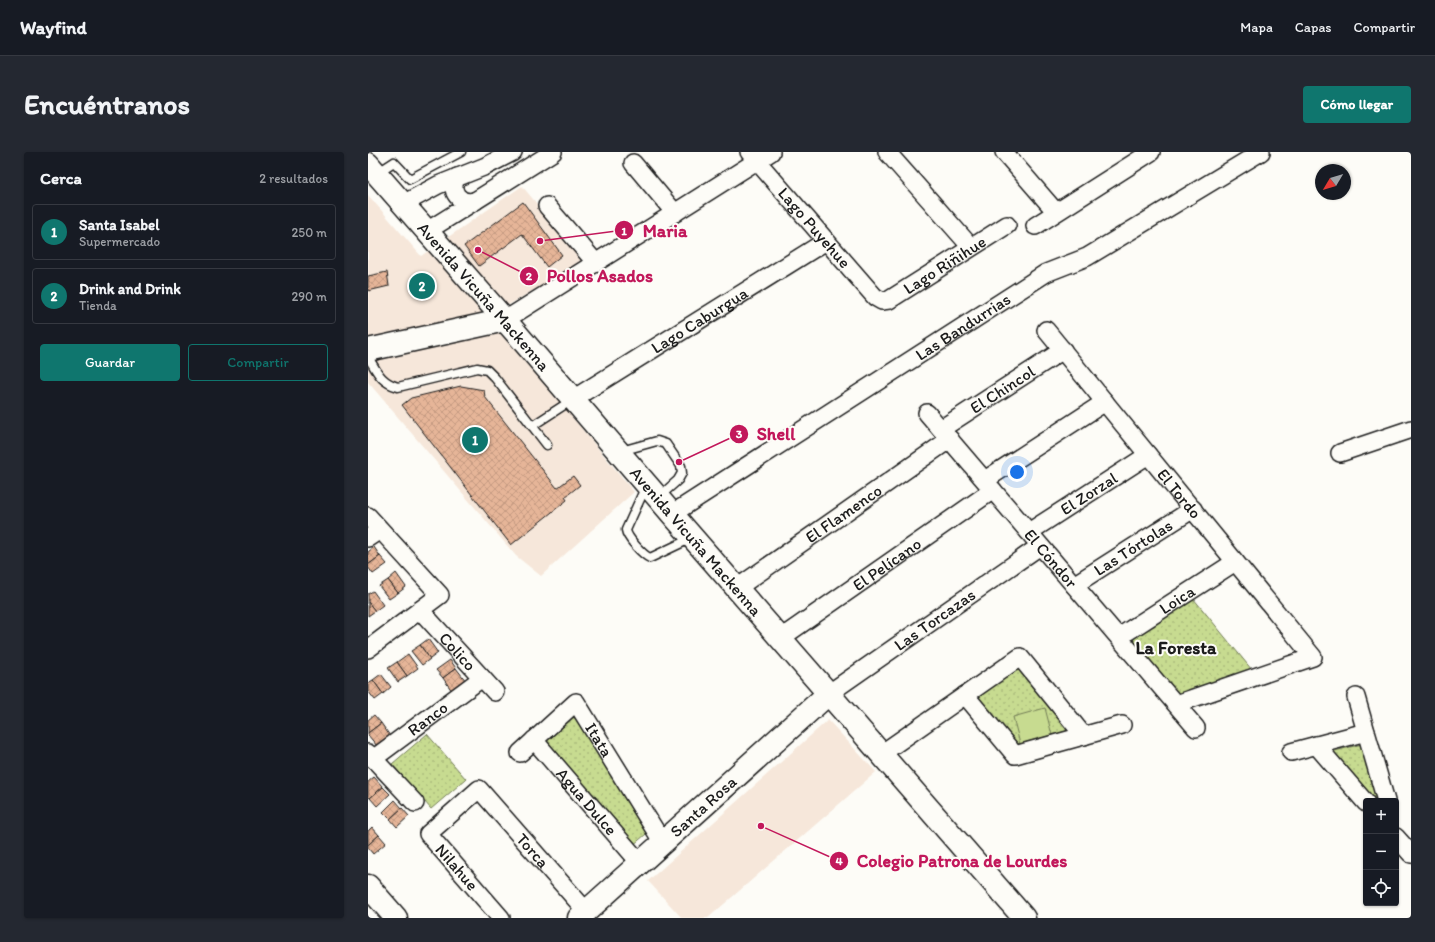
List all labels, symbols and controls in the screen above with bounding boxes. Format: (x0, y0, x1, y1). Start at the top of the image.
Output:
text: Wayfind (20, 16, 87, 39)
text: Mapa (1240, 19, 1273, 36)
text: Capas (1295, 19, 1332, 36)
text: Compartir (1354, 19, 1415, 36)
button: Cómo llegar (1303, 86, 1411, 123)
text: Encuéntranos (24, 87, 190, 121)
north arrow (1315, 164, 1351, 200)
text: Cerca (40, 168, 82, 188)
text: 2 resultados (259, 171, 328, 186)
street label: Lago Puyehue (774, 183, 855, 272)
callout: Maria (614, 215, 695, 245)
text: Santa Isabel (79, 216, 159, 234)
street label: Avenida Vicuña Mackenna (414, 218, 554, 375)
text: Maria (643, 220, 688, 242)
text: 1 (621, 224, 627, 238)
text: 1 (51, 225, 57, 240)
text: 250 m (291, 225, 327, 240)
street label: Lago Riñihue (899, 231, 990, 298)
text: Supermercado (79, 234, 160, 249)
callout: Pollos Asados (519, 261, 662, 291)
text: Pollos Asados (547, 265, 653, 287)
text: 2 (526, 269, 533, 283)
pin: 2 (409, 271, 435, 301)
text: Drink and Drink (79, 280, 181, 298)
street label: Lago Caburgua (647, 282, 752, 358)
text: 2 (51, 289, 57, 304)
text: 290 m (291, 289, 327, 304)
street label: Las Bandurrias (911, 289, 1014, 365)
text: Tienda (79, 298, 117, 313)
button: Guardar (40, 344, 180, 381)
button: Compartir (188, 344, 328, 381)
street label: El Chincol (966, 361, 1039, 418)
callout: Shell (729, 419, 804, 449)
text: Shell (757, 423, 796, 445)
pin: 1 (462, 425, 488, 455)
text: 3 (736, 427, 743, 441)
your location (1007, 462, 1027, 482)
street label: Avenida Vicuña Mackenna (626, 463, 766, 620)
street label: El Tordo (1153, 464, 1206, 523)
street label: El Zorzal (1056, 468, 1121, 519)
street label: El Flamenco (801, 480, 886, 547)
street label: Las Tórtolas (1090, 515, 1176, 580)
street label: El Cóndor (1020, 525, 1082, 592)
street label: El Pelícano (849, 533, 925, 595)
street label: Loica (1155, 581, 1199, 618)
street label: Las Torcazas (890, 584, 979, 655)
street label: Colico (435, 628, 480, 675)
district label: La Foresta (1136, 637, 1217, 659)
street label: Ranco (403, 697, 452, 740)
street label: Itata (581, 719, 617, 760)
street label: Agua Dulce (552, 763, 621, 839)
street label: Santa Rosa (666, 771, 741, 841)
map controls (1363, 798, 1399, 906)
button: + (1363, 798, 1399, 834)
street label: Torca (512, 829, 553, 872)
button: − (1363, 834, 1399, 870)
street label: Nilahue (431, 840, 483, 894)
callout: Colegio Patrona de Lourdes (829, 846, 1076, 876)
text: Colegio Patrona de Lourdes (857, 850, 1067, 872)
text: 4 (835, 854, 843, 868)
button: locate (1363, 870, 1399, 906)

